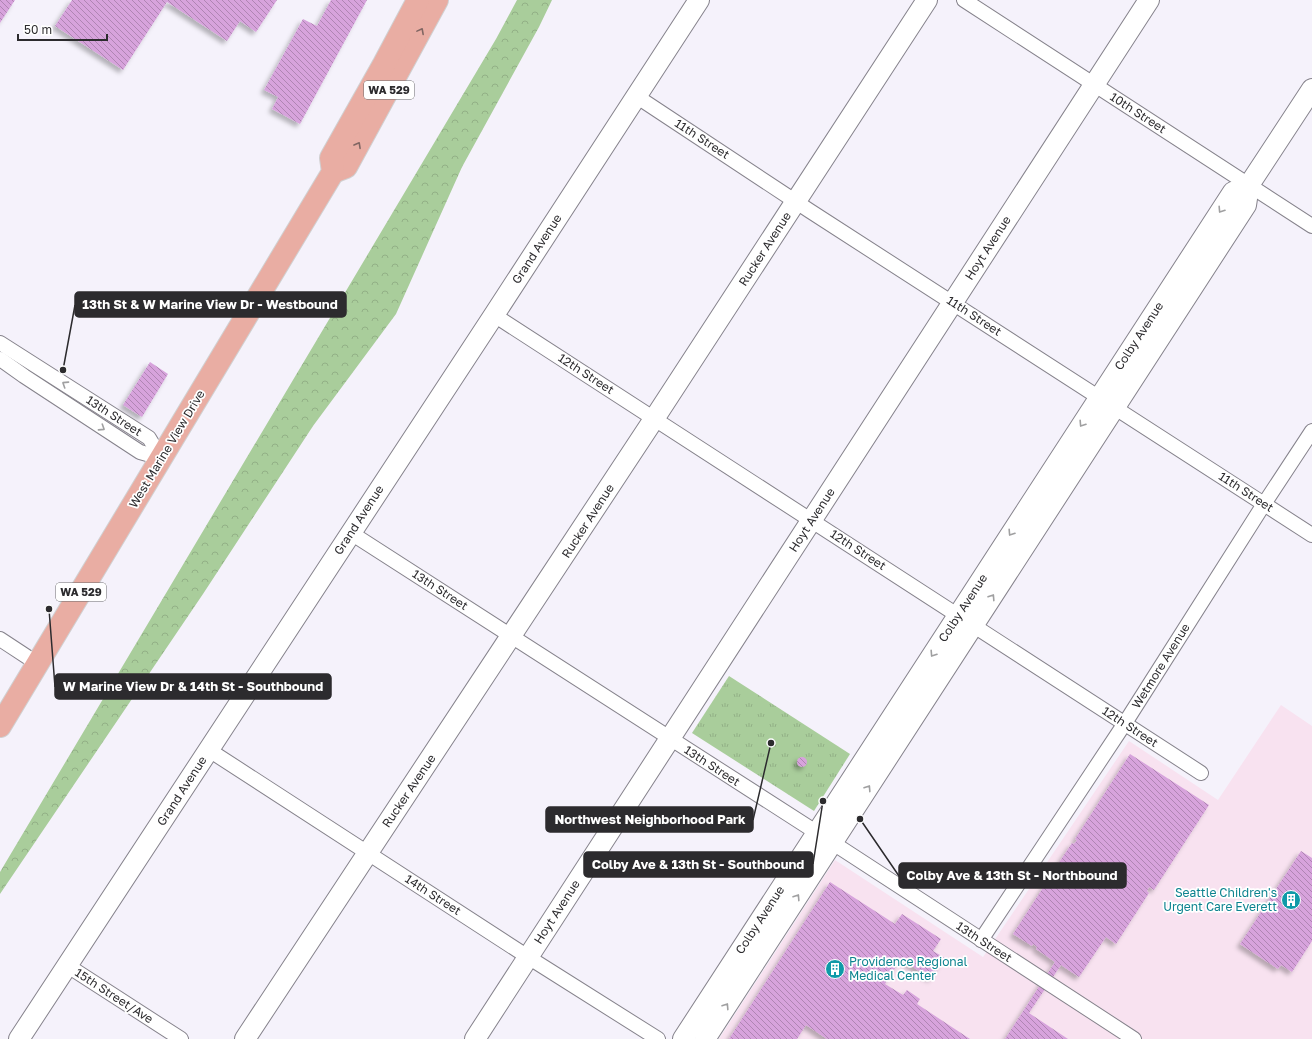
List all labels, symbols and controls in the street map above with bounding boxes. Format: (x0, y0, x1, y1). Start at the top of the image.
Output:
scale bar (18, 16, 107, 42)
text: 50 m (24, 22, 52, 37)
one-way arrow (416, 28, 423, 35)
road number: WA 529 (364, 81, 414, 99)
street label: 10th Street (1107, 89, 1169, 136)
street label: 11th Street (672, 115, 733, 162)
one-way arrow (354, 142, 361, 149)
one-way arrow (1219, 205, 1226, 212)
street label: Rucker Avenue (735, 209, 794, 289)
street label: Grand Avenue (509, 211, 565, 286)
street label: Hoyt Avenue (961, 213, 1014, 283)
callout: 13th St & W Marine View Dr - Westbound (75, 292, 346, 317)
street label: 11th Street (944, 292, 1005, 339)
text: 13th St & W Marine View Dr - Westbound (82, 296, 338, 312)
street label: Colby Avenue (1111, 299, 1166, 373)
street label: 12th Street (556, 350, 617, 397)
one-way arrow (62, 382, 69, 389)
street label: West Marine View Drive (125, 387, 208, 510)
street label: 13th Street (84, 392, 145, 439)
one-way arrow (1079, 420, 1087, 427)
one-way arrow (98, 423, 105, 430)
street label: 11th Street (1216, 468, 1277, 515)
street label: Rucker Avenue (558, 481, 617, 561)
street label: Grand Avenue (331, 482, 387, 557)
street label: Hoyt Avenue (785, 485, 838, 555)
street label: 12th Street (828, 526, 889, 573)
one-way arrow (1009, 529, 1016, 536)
street label: 13th Street (410, 566, 471, 613)
street label: Colby Avenue (935, 571, 990, 645)
road number: WA 529 (56, 583, 106, 601)
one-way arrow (987, 594, 995, 601)
street label: Wetmore Avenue (1128, 620, 1193, 711)
one-way arrow (930, 650, 938, 657)
callout: W Marine View Dr & 14th St - Southbound (55, 674, 331, 699)
text: W Marine View Dr & 14th St - Southbound (63, 678, 323, 694)
street label: 12th Street (1100, 703, 1161, 750)
street label: 13th Street (682, 742, 743, 789)
street label: Rucker Avenue (379, 751, 439, 830)
street label: Grand Avenue (154, 753, 210, 828)
one-way arrow (863, 786, 870, 793)
callout: Northwest Neighborhood Park (546, 807, 753, 832)
text: Northwest Neighborhood Park (554, 811, 746, 827)
callout: Colby Ave & 13th St - Southbound (584, 852, 813, 877)
text: Colby Ave & 13th St - Southbound (592, 856, 804, 872)
callout: Colby Ave & 13th St - Northbound (899, 863, 1126, 888)
text: Colby Ave & 13th St - Northbound (906, 867, 1118, 883)
street label: 14th Street (402, 871, 464, 918)
street label: Hoyt Avenue (530, 877, 583, 947)
street label: Colby Avenue (732, 883, 787, 957)
place label: Seattle Children's Urgent Care Everett (1163, 885, 1277, 914)
building icon: Seattle Children's Urgent Care Everett (1280, 889, 1302, 911)
one-way arrow (793, 895, 800, 902)
street label: 13th Street (954, 918, 1015, 965)
place label: Providence Regional Medical Center (849, 954, 967, 983)
building icon: Providence Regional Medical Center (824, 958, 846, 980)
street label: 15th Street/Ave (72, 965, 156, 1026)
one-way arrow (722, 1003, 729, 1010)

